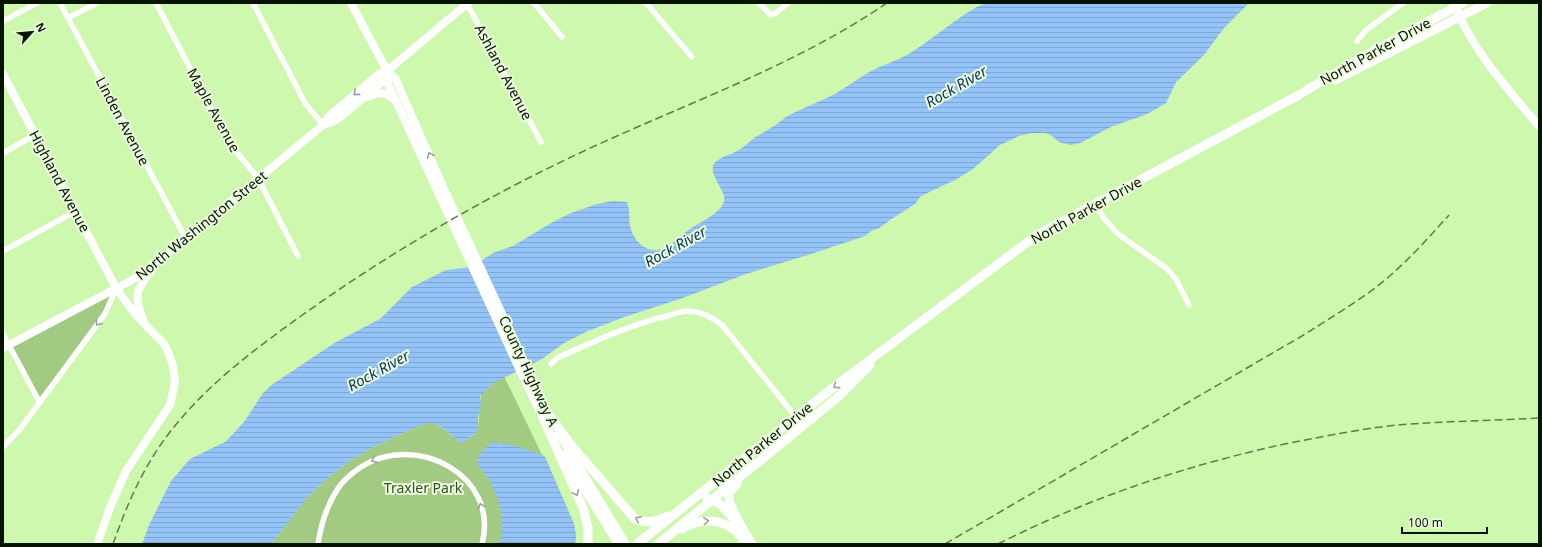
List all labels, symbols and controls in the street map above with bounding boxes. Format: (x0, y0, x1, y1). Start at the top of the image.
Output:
north arrow (12, 12, 52, 52)
street label: North Parker Drive (1316, 13, 1434, 89)
text: N (33, 20, 50, 35)
street label: Ashland Avenue (471, 21, 537, 123)
water label: Rock River (922, 60, 991, 112)
street label: Maple Avenue (183, 65, 245, 156)
street label: Linden Avenue (92, 73, 154, 169)
one-way arrow (353, 89, 360, 96)
street label: Highland Avenue (25, 127, 95, 235)
one-way arrow (427, 151, 435, 159)
street label: North Washington Street (131, 166, 271, 284)
street label: North Parker Drive (1027, 172, 1145, 248)
water label: Rock River (640, 220, 711, 271)
street label: County Highway A (495, 312, 563, 430)
one-way arrow (96, 318, 103, 325)
water label: Rock River (343, 344, 414, 395)
one-way arrow (833, 381, 840, 388)
street label: North Parker Drive (708, 398, 816, 490)
one-way arrow (371, 455, 378, 463)
park label: Traxler Park (384, 478, 463, 497)
one-way arrow (571, 488, 579, 496)
one-way arrow (478, 502, 486, 509)
scale bar (1402, 509, 1487, 535)
text: 100 m (1408, 514, 1443, 531)
one-way arrow (635, 516, 642, 524)
one-way arrow (702, 517, 709, 526)

